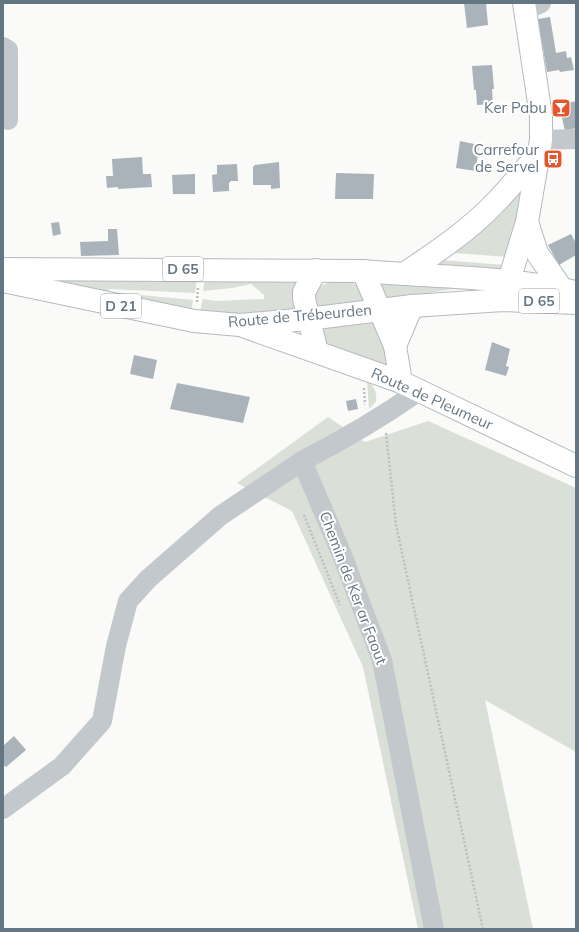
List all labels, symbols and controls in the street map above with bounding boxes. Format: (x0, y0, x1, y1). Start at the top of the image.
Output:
bar icon: Ker Pabu (550, 97, 572, 119)
place label: Ker Pabu (484, 98, 547, 117)
place label: Carrefour de Servel (474, 140, 540, 176)
bus stop icon: Carrefour de Servel (542, 148, 564, 170)
road number: D 65 (163, 257, 203, 281)
road number: D 65 (519, 289, 559, 313)
road number: D 21 (101, 294, 141, 318)
street label: Route de Trébeurden (227, 300, 373, 331)
street label: Route de Pleumeur (368, 363, 497, 434)
street label: Chemin de Ker ar Faout (315, 509, 391, 667)

